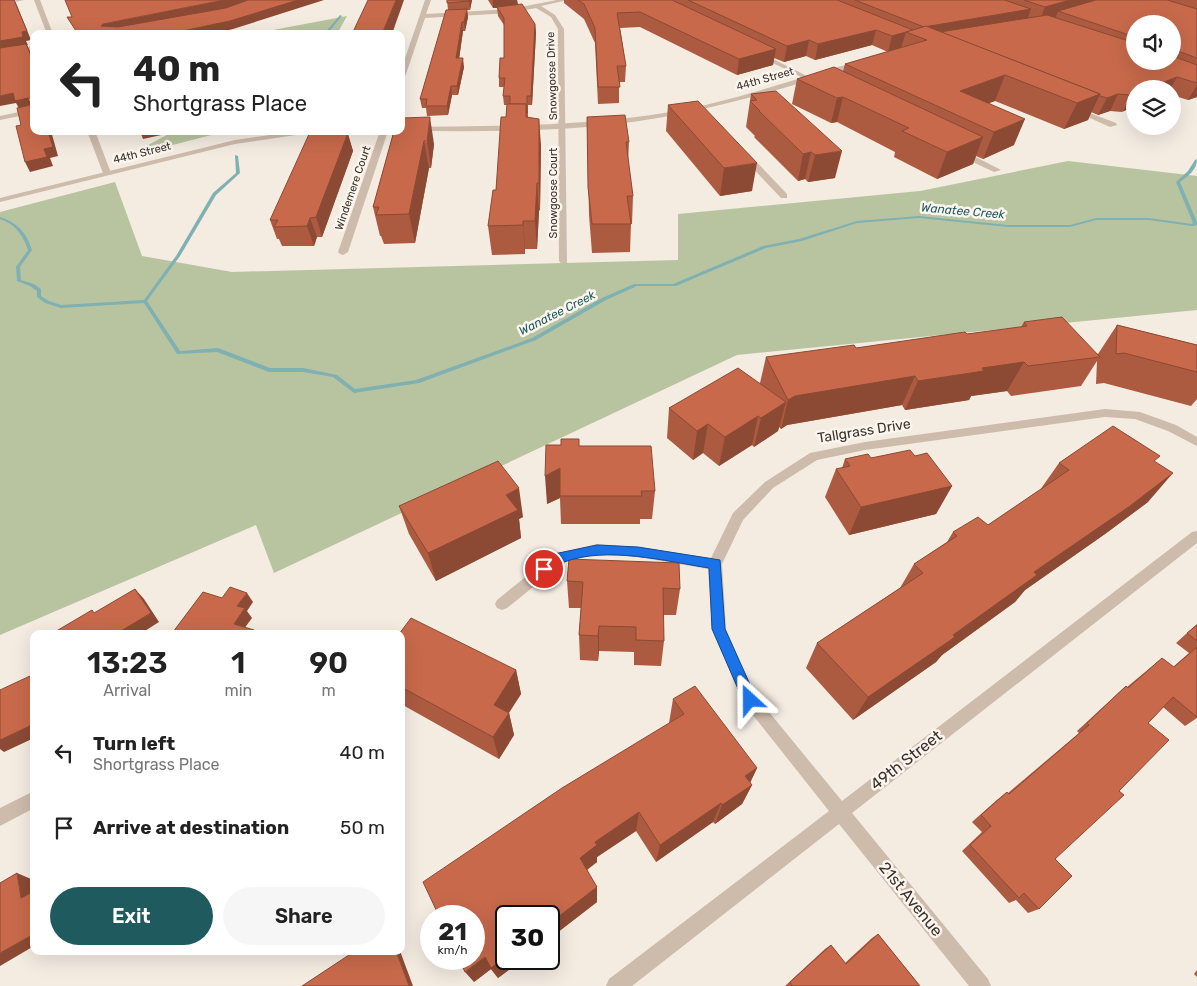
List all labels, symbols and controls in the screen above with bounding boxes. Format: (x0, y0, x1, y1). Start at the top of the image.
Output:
map controls (1126, 15, 1181, 135)
button: sound (1126, 15, 1181, 70)
street label: Snowgoose Drive (544, 32, 560, 120)
text: 40 m (133, 48, 220, 90)
icon: left (50, 50, 115, 115)
street label: 44th Street (735, 64, 796, 93)
button: layers (1126, 80, 1181, 135)
text: Shortgrass Place (133, 90, 307, 117)
street label: 44th Street (112, 139, 173, 166)
street label: Windemere Court (332, 143, 374, 232)
street label: Snowgoose Court (547, 147, 560, 238)
water label: Wanatee Creek (921, 200, 1006, 222)
water label: Wanatee Creek (516, 287, 598, 338)
street label: Tallgrass Drive (816, 415, 912, 447)
pin (523, 548, 565, 590)
icon: arrive (530, 555, 558, 583)
text: 13:23 (87, 645, 167, 681)
text: 1 (231, 645, 245, 681)
text: 90 (309, 645, 348, 681)
position arrow (723, 673, 775, 725)
text: Arrival (103, 681, 151, 700)
text: min (224, 681, 252, 700)
text: m (321, 681, 336, 700)
street label: 49th Street (866, 726, 946, 794)
text: Turn left (93, 732, 175, 755)
icon: left (50, 739, 78, 767)
text: 40 m (340, 741, 385, 764)
text: Shortgrass Place (93, 755, 220, 774)
icon: arrive (50, 814, 78, 842)
text: Arrive at destination (93, 816, 289, 839)
text: 50 m (340, 816, 385, 839)
street label: 21st Avenue (875, 858, 947, 940)
button: Exit (50, 887, 213, 945)
button: Share (223, 887, 385, 945)
speed limit sign: 30 (495, 905, 560, 970)
text: 21 (438, 917, 467, 946)
text: km/h (438, 943, 467, 957)

